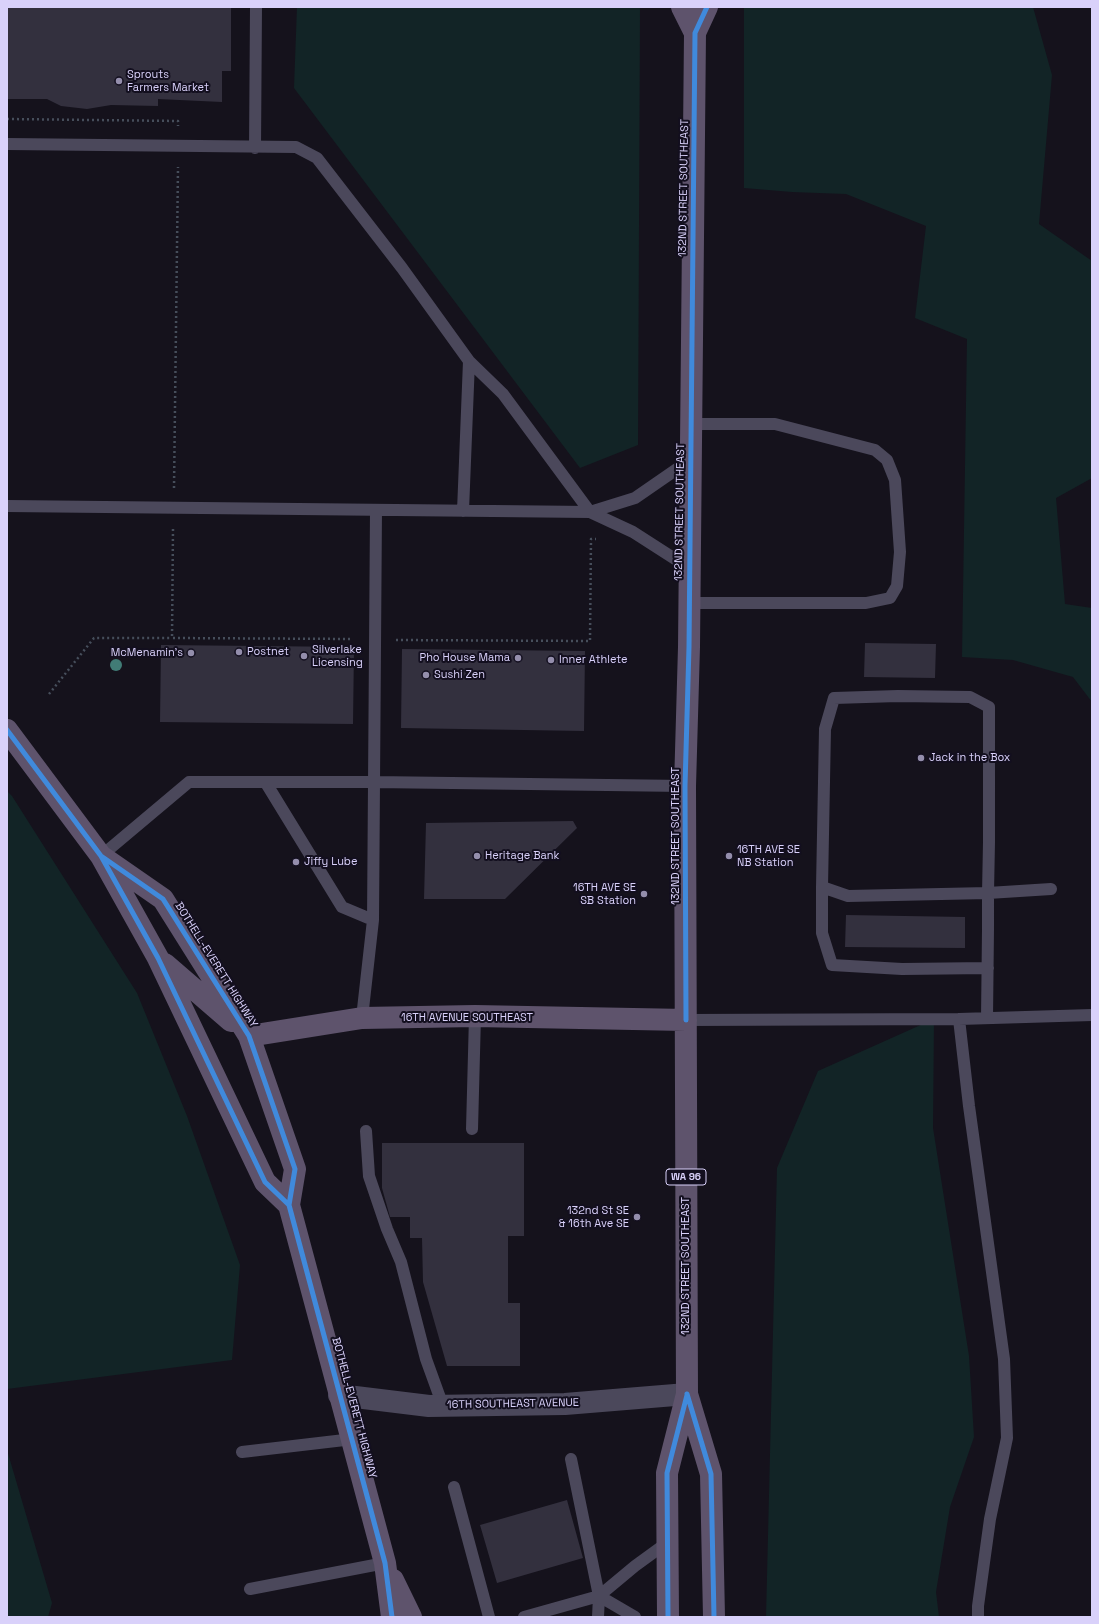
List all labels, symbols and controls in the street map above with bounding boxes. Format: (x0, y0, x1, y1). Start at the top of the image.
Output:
place label: Sprouts Farmers Market (127, 68, 209, 94)
marker: Sprouts Farmers Market (114, 76, 124, 86)
street label: 132ND STREET SOUTHEAST (676, 119, 692, 257)
street label: 132ND STREET SOUTHEAST (672, 443, 688, 581)
place label: Silverlake Licensing (312, 643, 363, 669)
place label: Postnet (247, 645, 289, 659)
place label: McMenamin's (111, 646, 183, 660)
marker: Postnet (234, 647, 244, 657)
marker: McMenamin's (186, 648, 196, 658)
marker: Silverlake Licensing (299, 651, 309, 661)
place label: Pho House Mama (420, 651, 510, 665)
marker: Pho House Mama (513, 653, 523, 663)
place label: Inner Athlete (559, 653, 628, 667)
marker: Inner Athlete (546, 655, 556, 665)
place label: Sushi Zen (434, 668, 485, 682)
marker: Sushi Zen (421, 670, 431, 680)
place label: Jack in the Box (929, 751, 1010, 765)
marker: Jack in the Box (916, 753, 926, 763)
street label: 132ND STREET SOUTHEAST (669, 767, 683, 905)
place label: 16TH AVE SE NB Station (737, 843, 800, 869)
place label: Heritage Bank (485, 849, 559, 863)
marker: Heritage Bank (472, 851, 482, 861)
marker: 16TH AVE SE NB Station (724, 851, 734, 861)
place label: Jiffy Lube (304, 855, 357, 869)
marker: Jiffy Lube (291, 857, 301, 867)
place label: 16TH AVE SE SB Station (573, 881, 636, 907)
marker: 16TH AVE SE SB Station (639, 889, 649, 899)
street label: BOTHELL-EVERETT HIGHWAY (172, 900, 260, 1030)
street label: 16TH AVENUE SOUTHEAST (401, 1011, 533, 1025)
road number: WA 96 (666, 1169, 706, 1185)
street label: 132ND STREET SOUTHEAST (679, 1197, 693, 1335)
place label: 132nd St SE & 16th Ave SE (559, 1204, 629, 1230)
marker: 132nd St SE & 16th Ave SE (632, 1212, 642, 1222)
street label: BOTHELL-EVERETT HIGHWAY (329, 1336, 379, 1480)
street label: 16TH SOUTHEAST AVENUE (447, 1396, 579, 1412)

